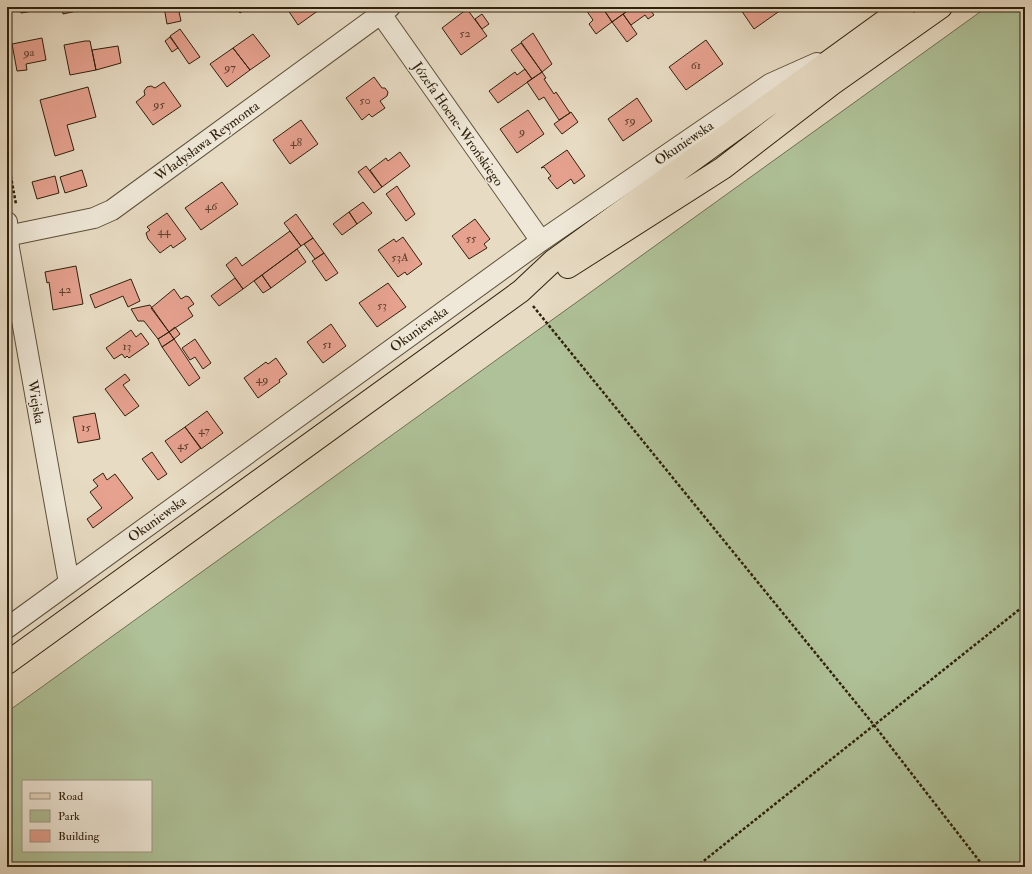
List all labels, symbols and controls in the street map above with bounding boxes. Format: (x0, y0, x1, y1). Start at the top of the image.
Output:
house number: 52 (459, 26, 471, 41)
house number: 9a (22, 45, 36, 60)
street label: Józefa Hoene-Wrońskiego (408, 58, 507, 190)
house number: 61 (691, 58, 701, 73)
house number: 97 (223, 60, 236, 75)
house number: 50 (359, 93, 371, 108)
street label: Władysława Reymonta (151, 97, 263, 186)
house number: 95 (152, 97, 165, 112)
house number: 59 (624, 113, 636, 128)
street label: Okuniewska (651, 117, 717, 169)
house number: 9 (518, 124, 525, 139)
house number: 48 (290, 135, 302, 150)
house number: 46 (205, 199, 218, 214)
house number: 44 (158, 224, 171, 239)
house number: 55 (466, 231, 477, 246)
house number: 53A (391, 250, 409, 265)
house number: 42 (59, 282, 71, 297)
house number: 53 (377, 298, 387, 313)
street label: Okuniewska (387, 302, 452, 356)
house number: 51 (322, 337, 332, 352)
house number: 13 (123, 339, 131, 354)
house number: 49 (256, 372, 268, 387)
street label: Wiejska (24, 378, 48, 425)
house number: 15 (81, 420, 91, 435)
house number: 47 (198, 423, 210, 438)
house number: 45 (177, 438, 190, 453)
street label: Okuniewska (125, 492, 190, 546)
legend (22, 780, 152, 852)
text: Road (58, 789, 83, 804)
text: Park (58, 809, 80, 824)
text: Building (58, 829, 101, 844)

